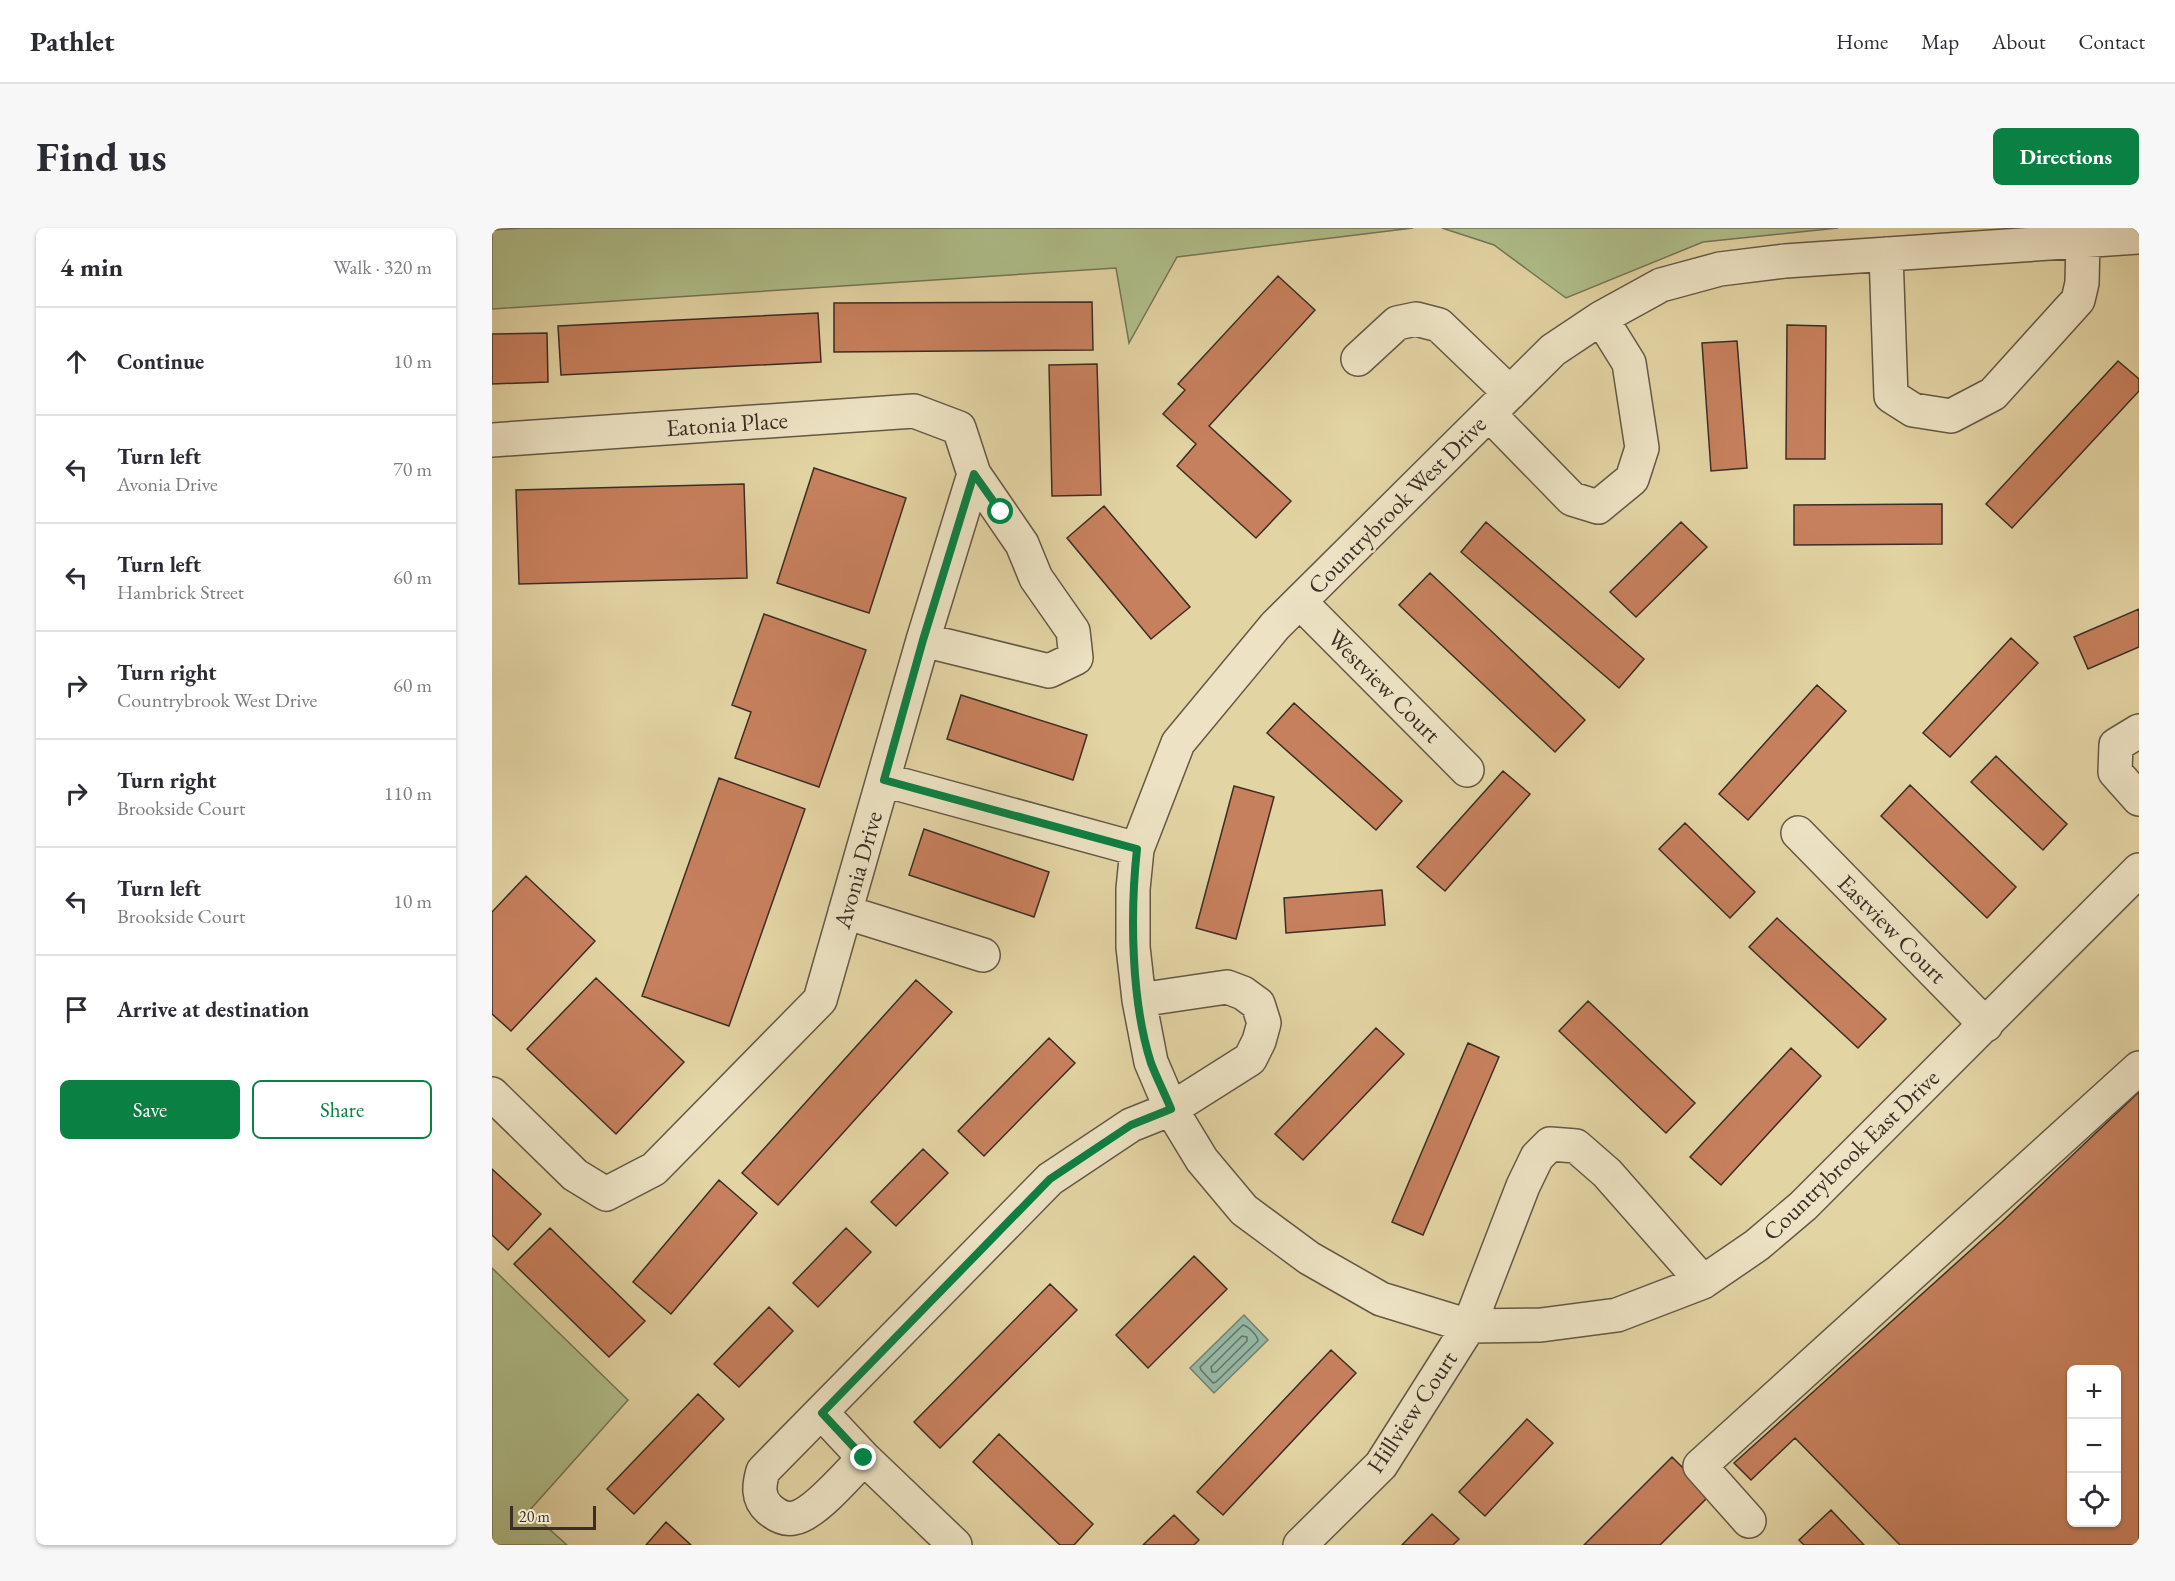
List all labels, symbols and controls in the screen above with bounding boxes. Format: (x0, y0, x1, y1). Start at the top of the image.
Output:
text: Pathlet (30, 23, 114, 59)
text: Home (1836, 28, 1888, 55)
text: Map (1921, 28, 1959, 55)
text: About (1992, 28, 2045, 55)
text: Contact (2078, 28, 2145, 55)
button: Directions (1993, 128, 2139, 185)
text: Find us (36, 129, 167, 184)
text: 4 min (60, 250, 123, 284)
text: Walk · 320 m (333, 254, 432, 280)
icon: ahead (60, 345, 93, 378)
text: Continue (117, 347, 204, 376)
text: 10 m (393, 348, 432, 374)
street label: Eatonia Place (665, 404, 789, 443)
street label: Countrybrook West Drive (1301, 409, 1493, 601)
text: Turn left (117, 442, 201, 471)
icon: left (60, 453, 93, 486)
text: 70 m (393, 456, 432, 482)
text: Avonia Drive (117, 471, 218, 497)
route start (987, 498, 1013, 524)
text: Turn left (117, 550, 201, 579)
icon: left (60, 561, 93, 594)
text: 60 m (393, 564, 432, 590)
text: Hambrick Street (117, 579, 244, 605)
street label: Westview Court (1321, 622, 1448, 749)
text: Turn right (117, 658, 216, 687)
icon: right (60, 669, 93, 702)
text: 60 m (393, 672, 432, 698)
text: Countrybrook West Drive (117, 687, 317, 713)
text: Turn right (117, 766, 216, 795)
icon: right (60, 777, 93, 810)
text: 110 m (384, 780, 432, 806)
text: Brookside Court (117, 795, 245, 821)
street label: Avonia Drive (826, 807, 889, 933)
street label: Eastview Court (1831, 868, 1954, 990)
text: Turn left (117, 874, 201, 903)
icon: left (60, 885, 93, 918)
text: 10 m (393, 888, 432, 914)
text: Brookside Court (117, 903, 245, 929)
icon: arrive (60, 993, 93, 1026)
text: Arrive at destination (117, 995, 309, 1024)
street label: Countrybrook East Drive (1756, 1062, 1946, 1247)
button: Save (60, 1080, 240, 1139)
button: Share (252, 1080, 432, 1139)
street label: Hillview Court (1359, 1344, 1464, 1479)
map controls (2067, 1365, 2121, 1527)
button: + (2067, 1365, 2121, 1419)
button: − (2067, 1419, 2121, 1473)
route end (850, 1444, 876, 1470)
button: locate (2067, 1473, 2121, 1527)
scale bar (510, 1503, 596, 1530)
text: 20 m (519, 1506, 550, 1527)

